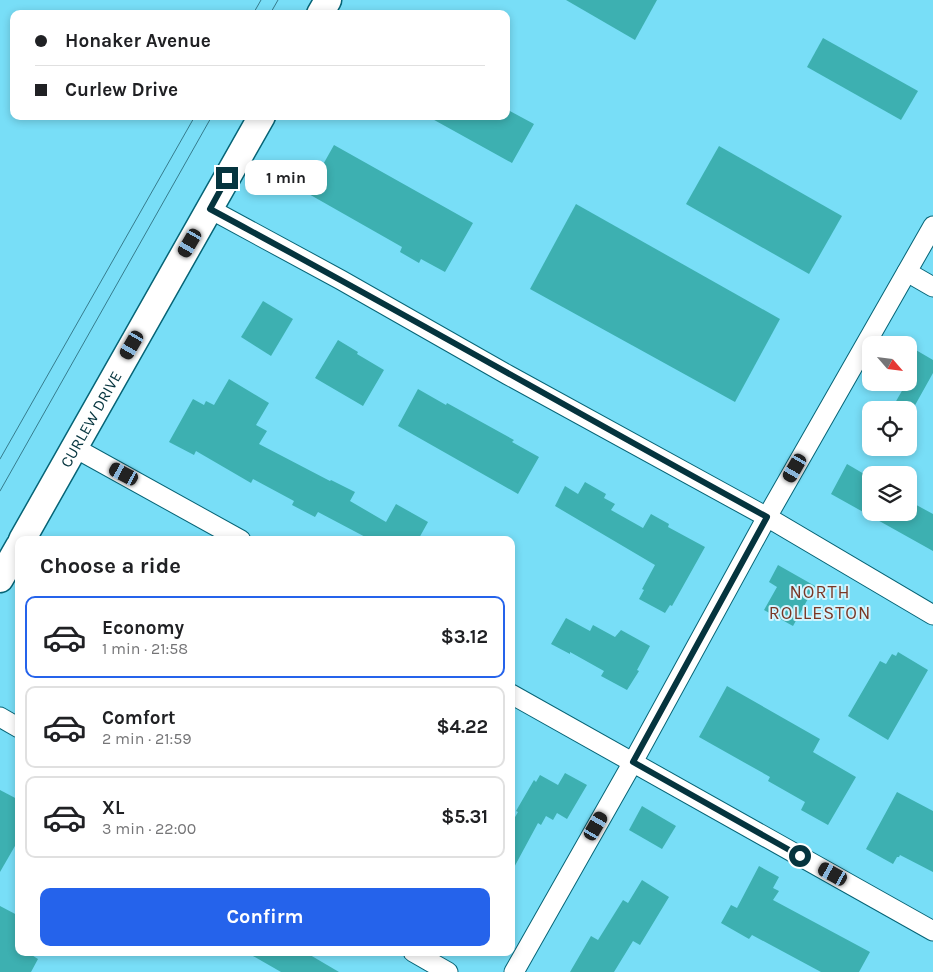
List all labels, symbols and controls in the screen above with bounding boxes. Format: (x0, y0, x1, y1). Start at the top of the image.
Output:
text: Honaker Avenue (65, 30, 211, 52)
text: Curlew Drive (65, 79, 178, 101)
callout: 1 min (244, 160, 327, 196)
route end (216, 167, 238, 189)
text: 1 min (266, 168, 306, 187)
car (176, 226, 203, 260)
car (118, 328, 145, 362)
north arrow (862, 336, 918, 391)
map controls (862, 336, 917, 521)
street label: CURLEW DRIVE (56, 368, 125, 471)
button: locate (862, 401, 917, 456)
car (781, 451, 808, 485)
car (107, 460, 140, 488)
button: layers (862, 466, 917, 521)
text: Choose a ride (40, 553, 181, 579)
district label: NORTH ROLLESTON (769, 581, 871, 624)
icon: car (42, 615, 87, 660)
text: Economy (102, 617, 184, 639)
text: $3.12 (441, 626, 488, 648)
text: 1 min · 21:58 (102, 639, 188, 658)
icon: car (42, 705, 87, 750)
text: Comfort (102, 707, 176, 729)
text: $4.22 (437, 716, 488, 738)
text: 2 min · 21:59 (102, 729, 191, 748)
icon: car (42, 795, 87, 840)
text: XL (102, 797, 124, 819)
text: $5.31 (441, 806, 488, 828)
car (582, 809, 609, 843)
text: 3 min · 22:00 (102, 819, 196, 838)
route start (789, 845, 811, 867)
car (816, 860, 849, 888)
button: Confirm (40, 888, 490, 946)

